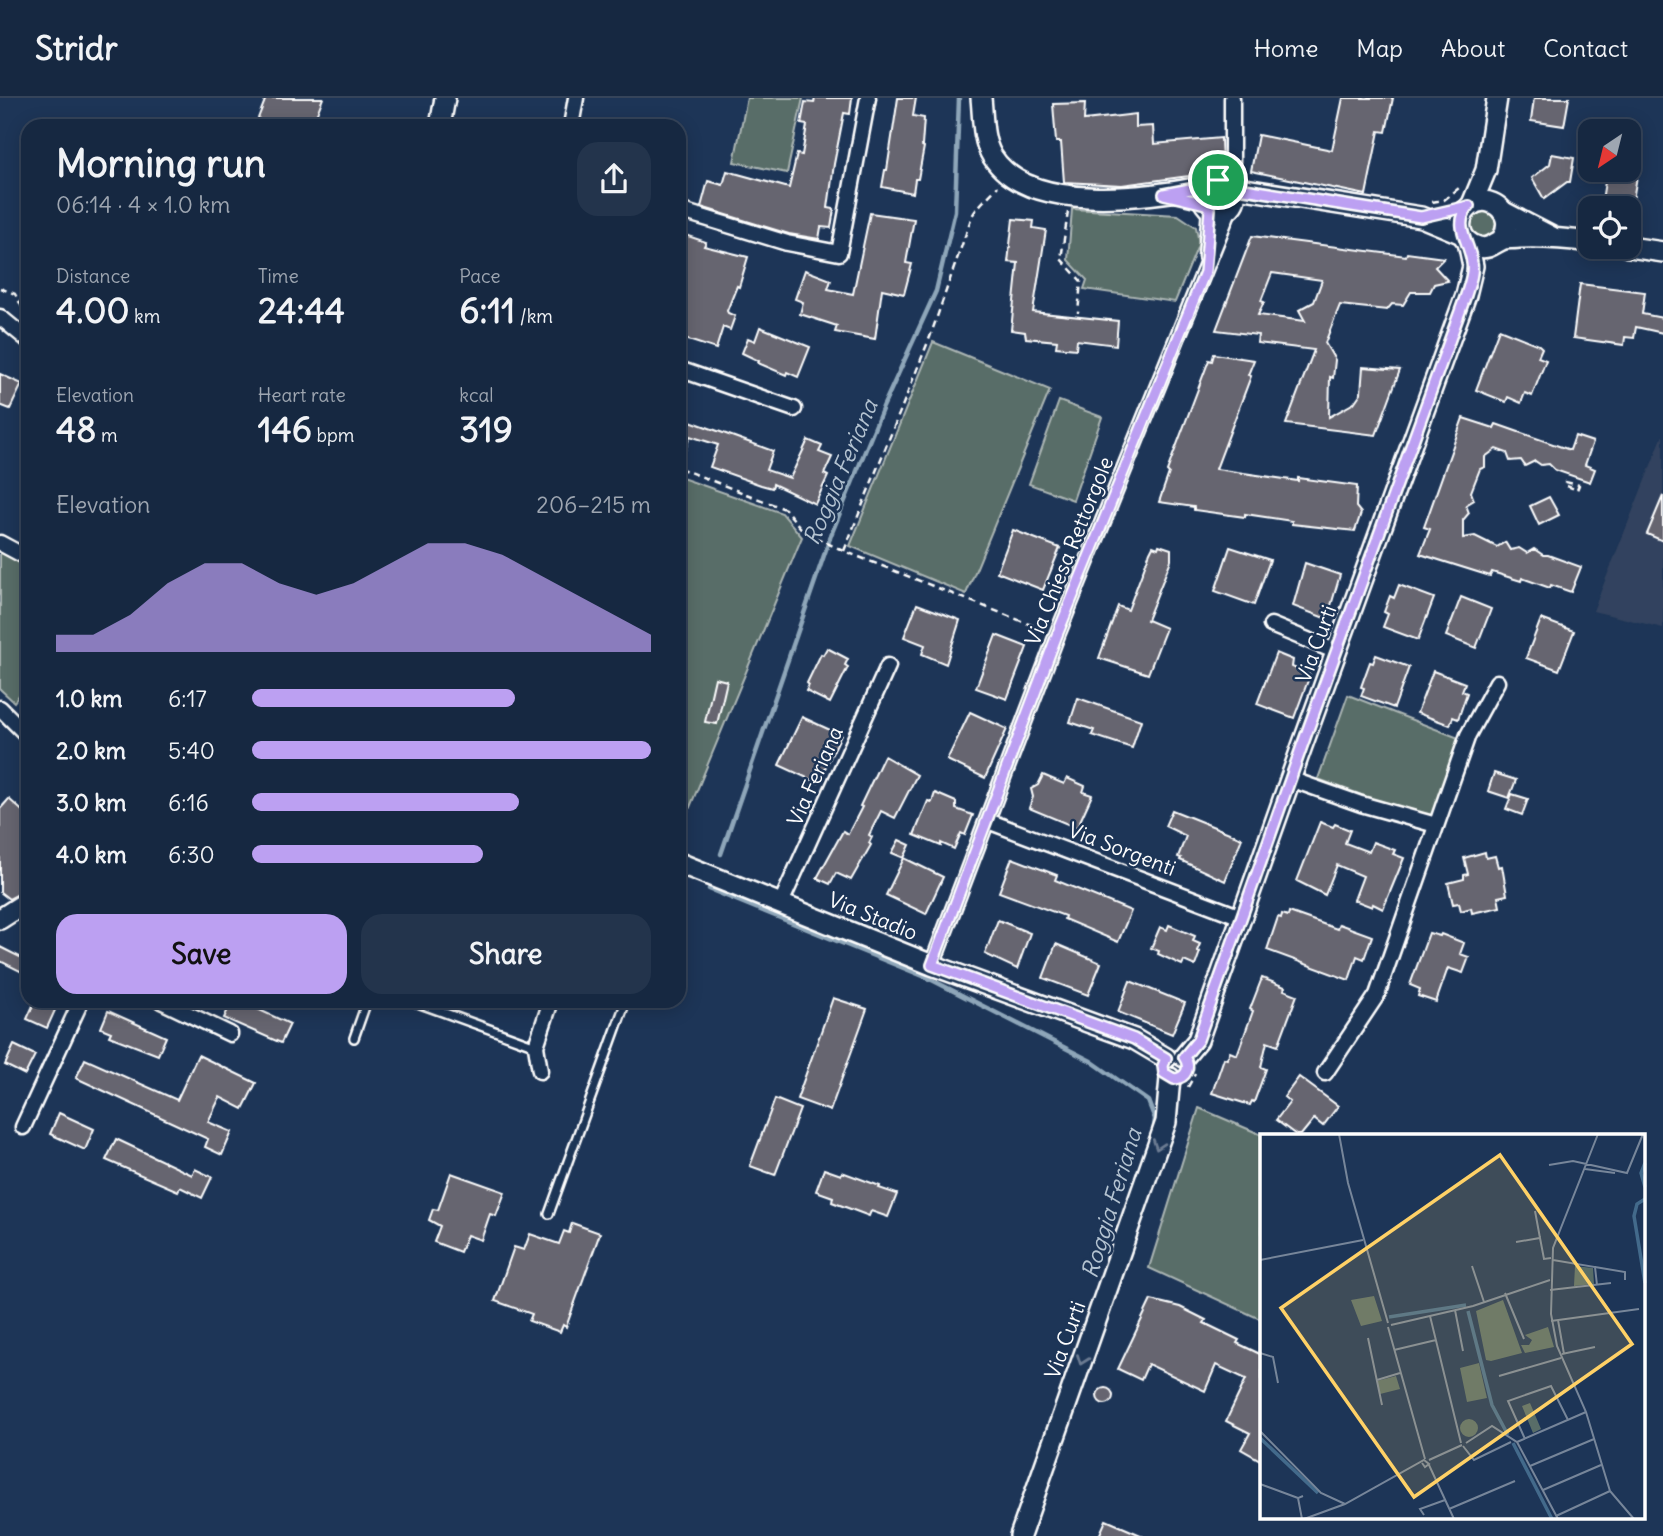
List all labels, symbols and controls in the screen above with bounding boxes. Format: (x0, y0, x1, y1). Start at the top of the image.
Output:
text: Stridr (35, 27, 118, 69)
text: Home (1254, 33, 1318, 63)
text: Map (1356, 33, 1403, 63)
text: About (1441, 33, 1505, 63)
text: Contact (1543, 33, 1628, 63)
north arrow (1578, 119, 1642, 182)
map controls (1578, 119, 1641, 259)
text: Morning run (56, 140, 266, 187)
button: share (577, 142, 651, 216)
pin (1188, 150, 1248, 210)
icon: arrive (1199, 161, 1237, 199)
text: 06:14 · 4 × 1.0 km (56, 190, 230, 219)
button: locate (1578, 196, 1641, 259)
text: Distance (56, 264, 130, 288)
text: Time (258, 264, 299, 288)
text: Pace (459, 264, 501, 288)
text: 4.00 (56, 288, 130, 332)
text: 24:44 (258, 288, 345, 332)
text: 6:11 (459, 288, 515, 332)
text: km (130, 304, 160, 328)
text: /km (515, 304, 553, 328)
text: Elevation (56, 383, 134, 407)
text: Heart rate (258, 383, 346, 407)
text: kcal (459, 383, 494, 407)
water label: Roggia Feriana (796, 393, 884, 549)
text: 48 (56, 407, 96, 451)
text: 146 (258, 407, 312, 451)
text: 319 (459, 407, 513, 451)
text: m (96, 423, 118, 447)
text: bpm (312, 423, 355, 447)
street label: Via Chiesa Rettorgole (1019, 453, 1119, 649)
text: Elevation (56, 490, 150, 519)
text: 206–215 m (536, 490, 651, 519)
street label: Via Curti (1289, 601, 1343, 687)
text: 1.0 km (56, 684, 122, 713)
text: 6:17 (168, 684, 207, 713)
street label: Via Feriana (781, 722, 849, 830)
text: 2.0 km (56, 736, 126, 765)
text: 5:40 (168, 736, 215, 765)
text: 3.0 km (56, 788, 126, 817)
text: 6:16 (168, 788, 209, 817)
street label: Via Sorgenti (1064, 816, 1180, 882)
text: 4.0 km (56, 840, 127, 869)
text: 6:30 (168, 840, 215, 869)
street label: Via Stadio (824, 886, 922, 946)
button: Save (56, 914, 347, 994)
button: Share (361, 914, 651, 994)
water label: Roggia Feriana (1074, 1123, 1148, 1281)
inset map (1260, 1134, 1646, 1518)
one-way arrow (1152, 1139, 1166, 1151)
street label: Via Curti (1038, 1297, 1092, 1383)
one-way arrow (1076, 1353, 1090, 1365)

